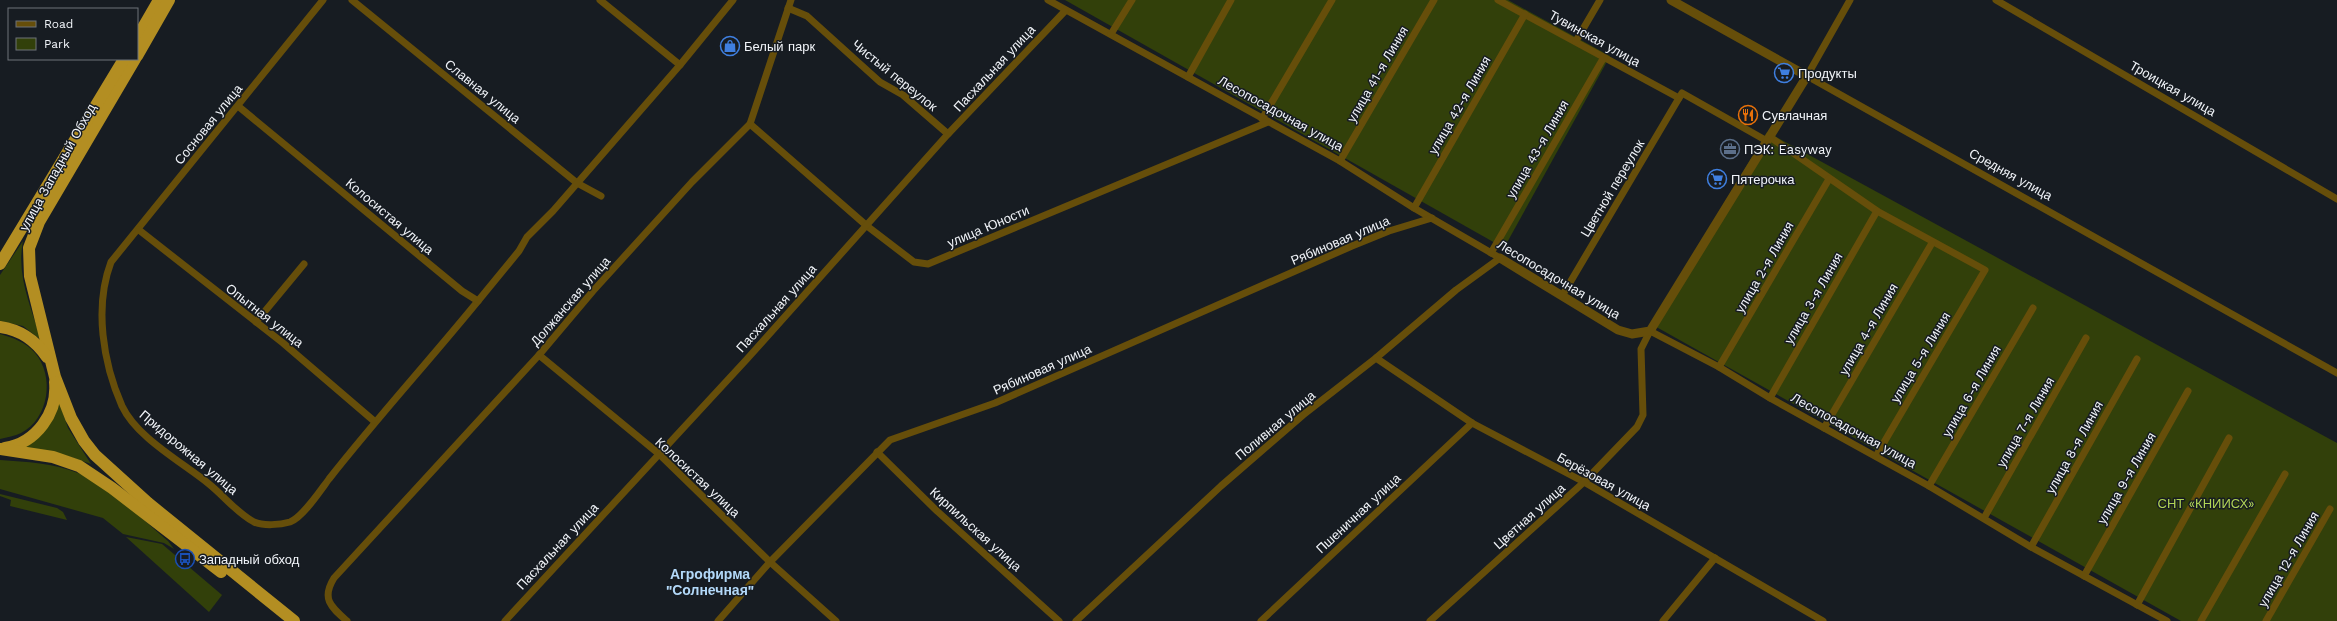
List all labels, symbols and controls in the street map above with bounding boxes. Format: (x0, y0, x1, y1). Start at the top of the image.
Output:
street label: Тувинская улица (1547, 7, 1644, 70)
legend (8, 8, 138, 60)
text: Road (44, 17, 73, 31)
street label: Пасхальная улица (950, 21, 1039, 115)
street label: улица 41-я Линия (1344, 24, 1411, 125)
shop icon: Белый парк (719, 35, 741, 57)
text: Park (44, 37, 70, 51)
street label: Чистый переулок (849, 37, 940, 114)
place label: Белый парк (744, 39, 815, 54)
street label: улица 42-я Линия (1425, 54, 1494, 157)
street label: Славная улица (442, 56, 524, 127)
street label: Троицкая улица (2127, 58, 2219, 120)
supermarket icon: Продукты (1773, 62, 1795, 84)
place label: Продукты (1798, 66, 1857, 81)
street label: Лесопосадочная улица (1216, 73, 1347, 154)
street label: Сосновая улица (171, 81, 246, 167)
street label: улица 43-я Линия (1503, 97, 1572, 201)
street label: улица Западный Обход (16, 101, 99, 234)
restaurant icon: Сувлачная (1737, 104, 1759, 126)
place label: Сувлачная (1762, 108, 1827, 123)
street label: Цветной переулок (1577, 137, 1648, 240)
office icon: ПЭК: Easyway (1719, 138, 1741, 160)
place label: ПЭК: Easyway (1744, 142, 1832, 157)
street label: Средняя улица (1967, 145, 2056, 204)
supermarket icon: Пятерочка (1706, 168, 1728, 190)
place label: Пятерочка (1731, 172, 1795, 187)
street label: Колосистая улица (343, 175, 437, 258)
street label: улица Юности (945, 202, 1031, 250)
street label: Рябиновая улица (1289, 213, 1392, 268)
street label: улица 2-я Линия (1732, 219, 1797, 316)
street label: Лесопосадочная улица (1495, 237, 1624, 322)
street label: улица 3-я Линия (1781, 250, 1846, 347)
street label: Должанская улица (527, 253, 614, 349)
street label: Пасхальная улица (733, 261, 820, 355)
street label: Опытная улица (223, 281, 307, 351)
street label: улица 4-я Линия (1836, 281, 1901, 378)
street label: улица 5-я Линия (1887, 309, 1953, 405)
street label: Рябиновая улица (991, 341, 1094, 398)
street label: улица 6-я Линия (1939, 343, 2004, 440)
street label: улица 7-я Линия (1994, 374, 2057, 470)
street label: Поливная улица (1232, 387, 1319, 463)
street label: Лесопосадочная улица (1789, 390, 1920, 471)
street label: улица 8-я Линия (2043, 398, 2106, 496)
street label: Придорожная улица (137, 407, 241, 498)
street label: улица 9-я Линия (2094, 430, 2159, 527)
street label: Колосистая улица (652, 434, 744, 521)
street label: Берёзовая улица (1554, 450, 1654, 514)
street label: Пшеничная улица (1313, 470, 1404, 556)
street label: Цветная улица (1491, 480, 1569, 552)
street label: Кирпильская улица (927, 484, 1025, 575)
park label: СНТ «КНИИСХ» (2158, 496, 2254, 511)
street label: Пасхальная улица (513, 499, 602, 593)
street label: улица 12-я Линия (2255, 509, 2322, 610)
bus stop icon: Западный обход (174, 548, 196, 570)
place label: Западный обход (199, 552, 300, 567)
district label: Агрофирма "Солнечная" (666, 566, 754, 598)

